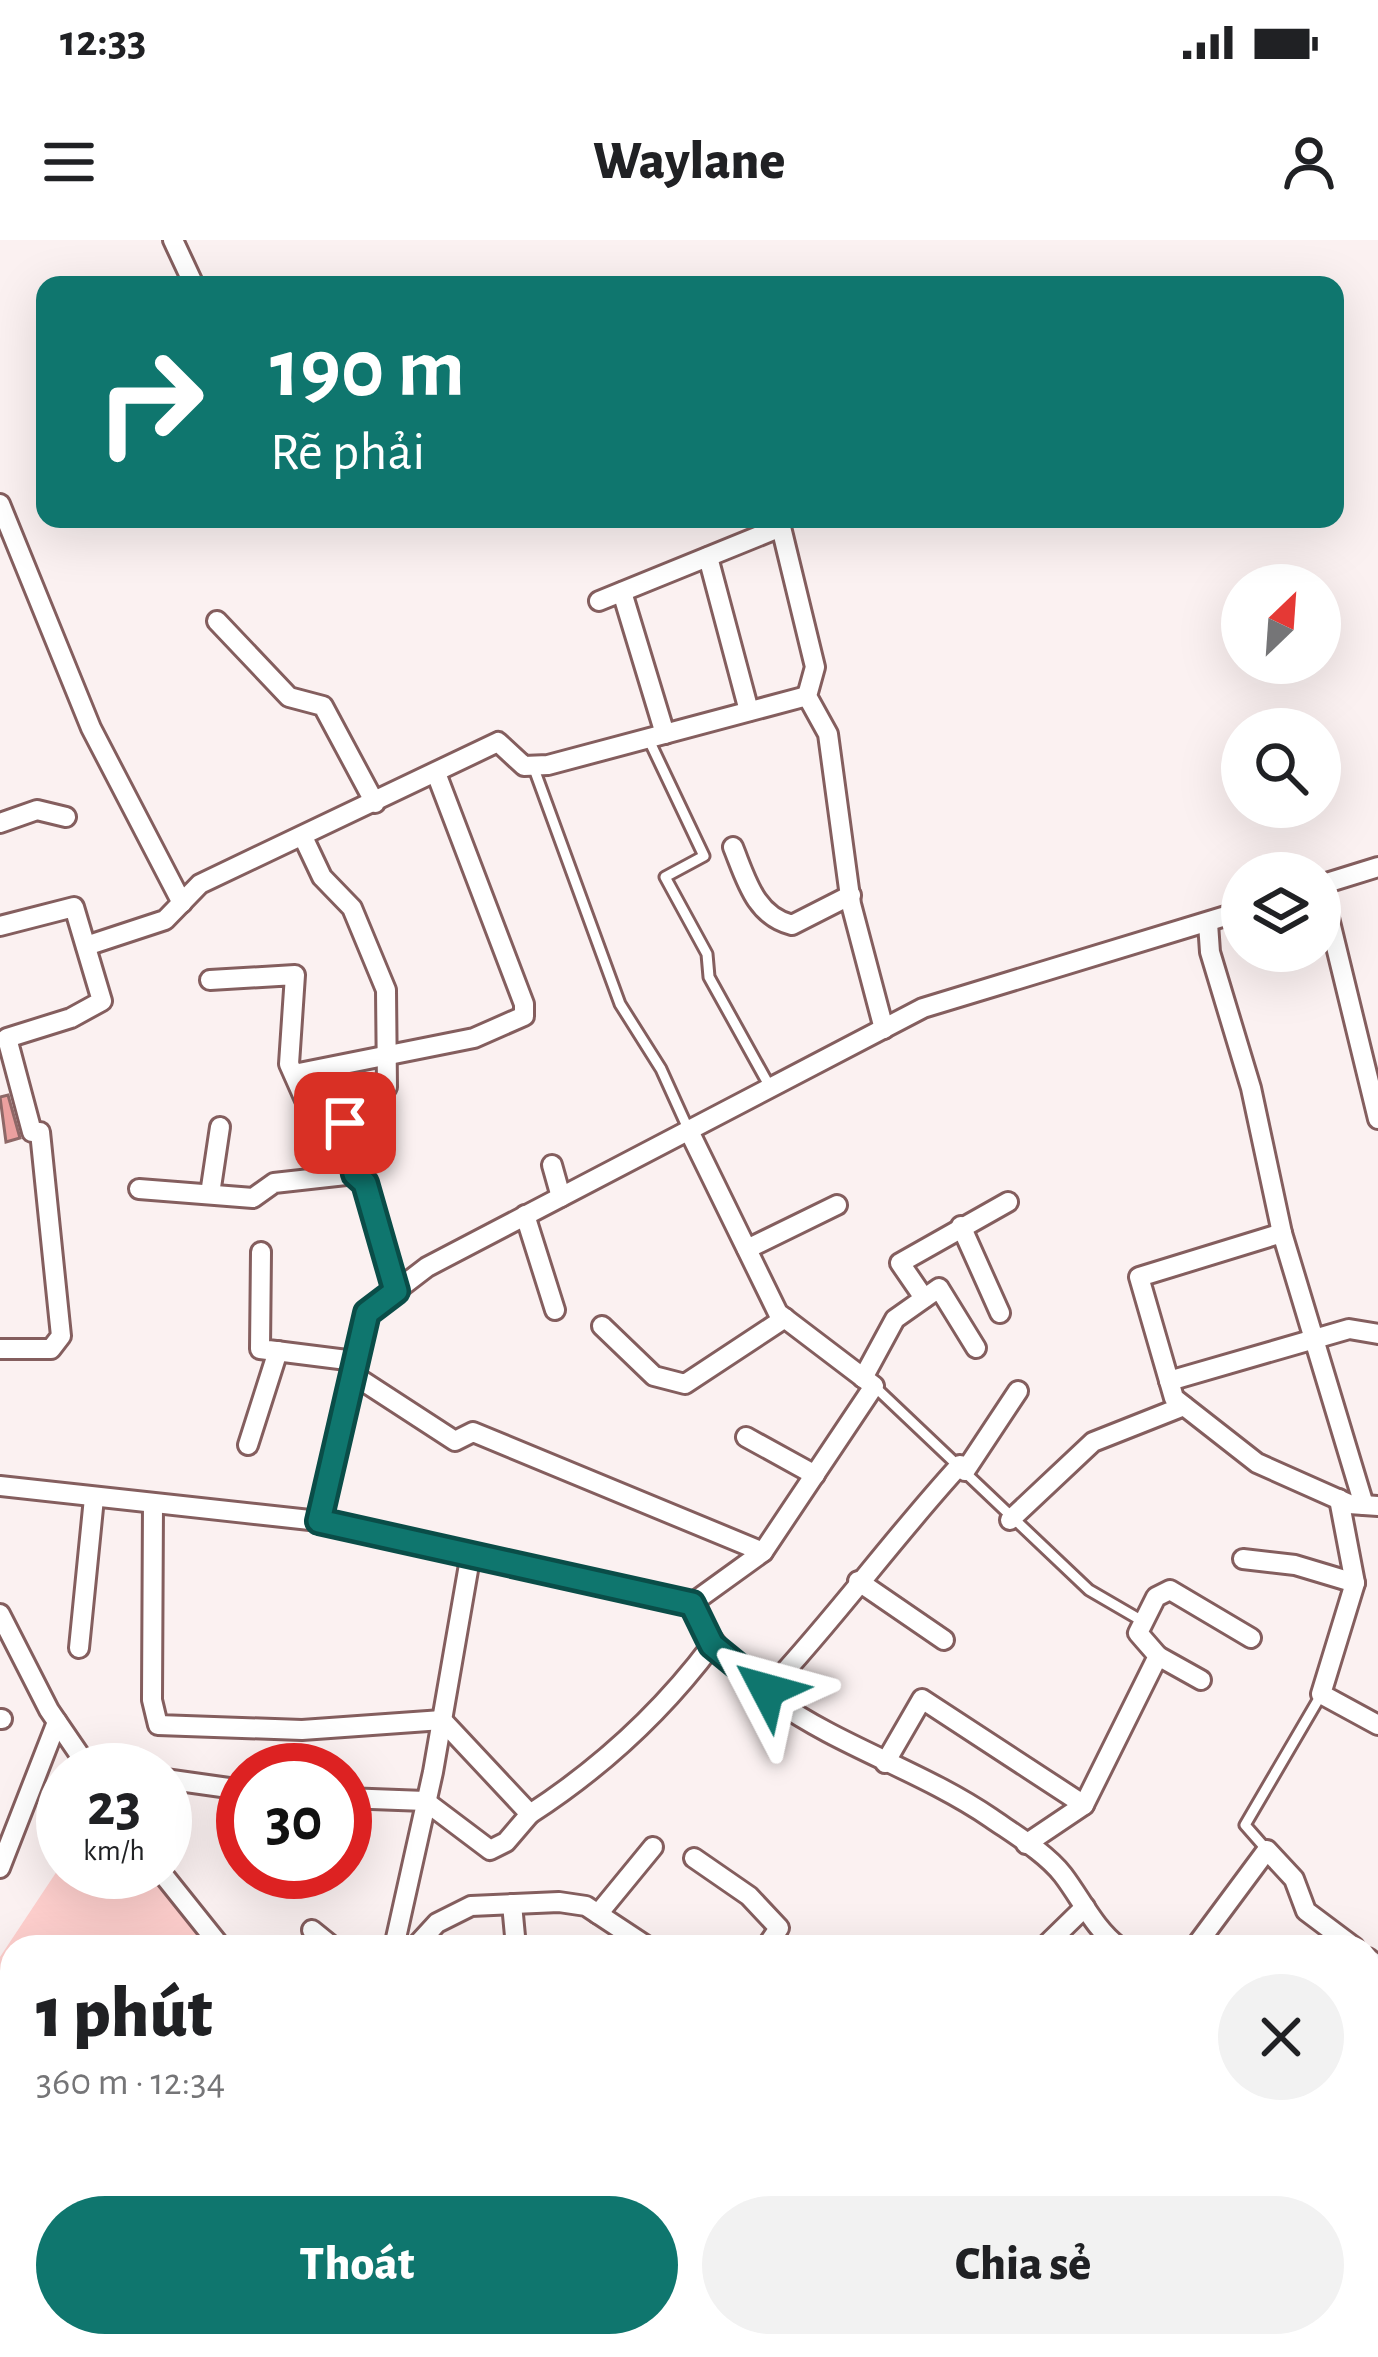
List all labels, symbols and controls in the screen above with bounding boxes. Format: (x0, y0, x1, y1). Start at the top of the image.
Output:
text: 12:33 (60, 19, 147, 64)
icon: menu (36, 129, 102, 195)
icon: person (1276, 129, 1342, 195)
text: Waylane (593, 135, 785, 189)
icon: right (72, 324, 228, 480)
text: 190 m (270, 328, 465, 412)
text: Rẽ phải (270, 426, 425, 480)
north arrow (1221, 564, 1341, 684)
map controls (1221, 564, 1341, 972)
button: search (1221, 708, 1341, 828)
button: layers (1221, 852, 1341, 972)
pin (294, 1072, 396, 1174)
icon: arrive (312, 1090, 378, 1156)
position arrow (704, 1627, 830, 1753)
speed limit sign: 30 (216, 1743, 372, 1899)
text: 23 (87, 1776, 141, 1836)
text: km/h (83, 1836, 145, 1866)
button: close (1218, 1974, 1344, 2100)
text: 1 phút (36, 1978, 213, 2050)
text: 360 m · 12:34 (36, 2063, 225, 2102)
button: Thoát (36, 2196, 678, 2334)
button: Chia sẻ (702, 2196, 1344, 2334)

